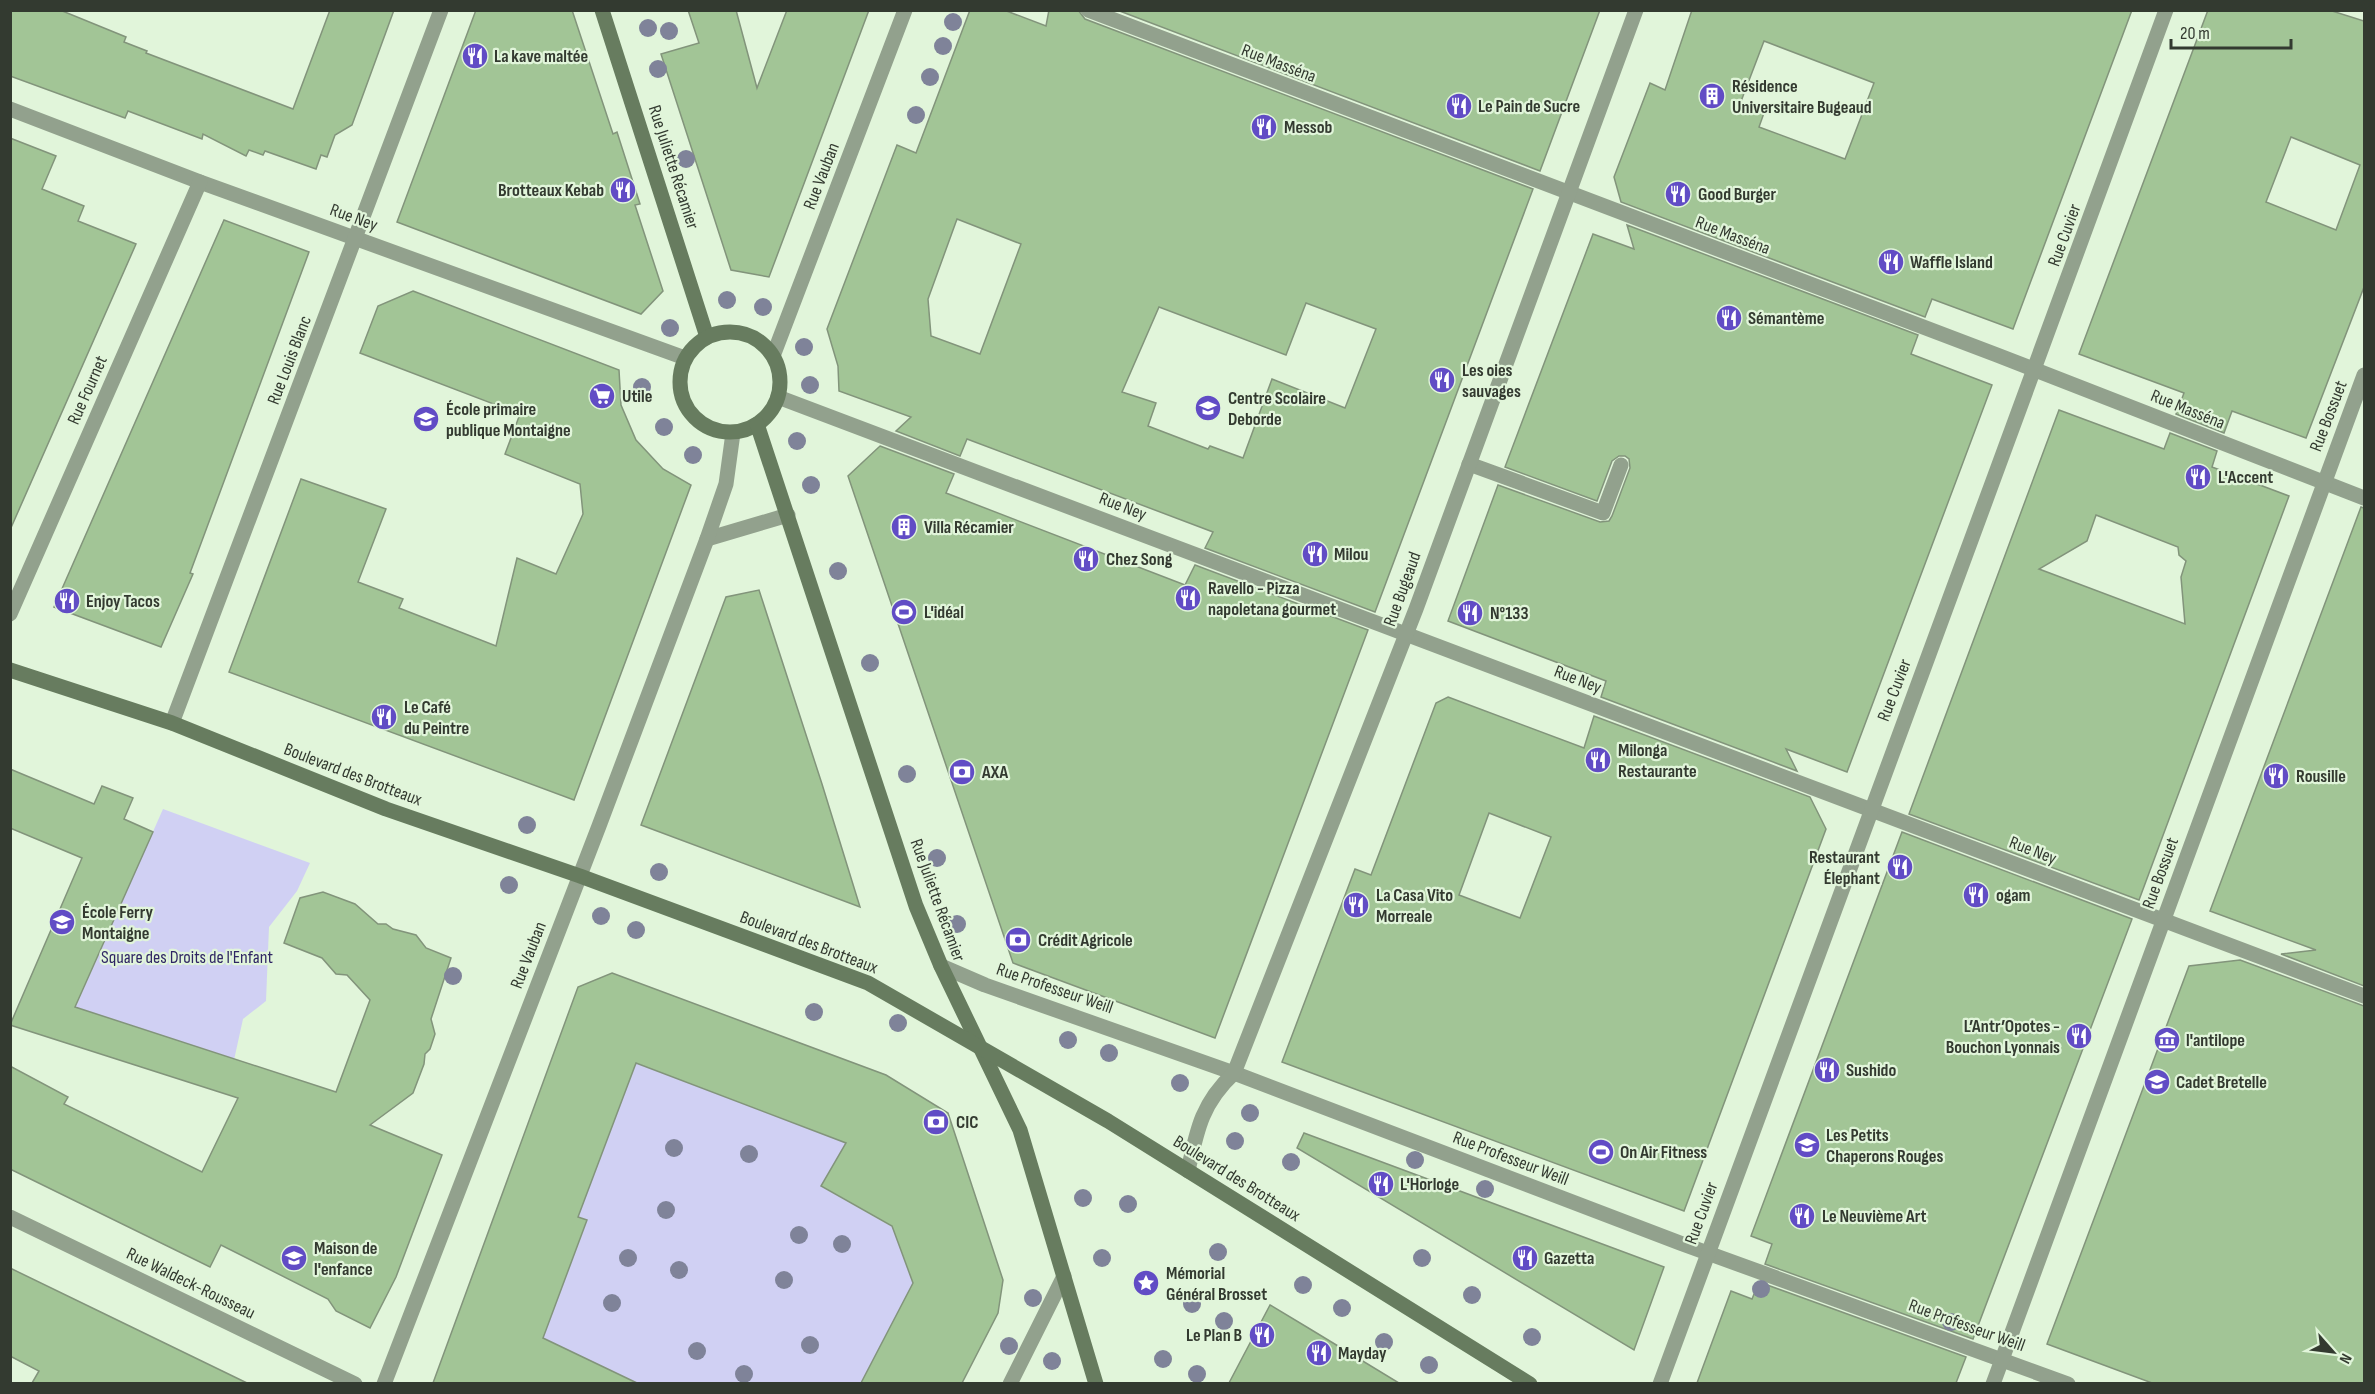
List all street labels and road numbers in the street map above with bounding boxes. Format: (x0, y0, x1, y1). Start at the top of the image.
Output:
street label: Rue Masséna (1239, 40, 1319, 87)
street label: Rue Juliette Récamier (644, 103, 703, 232)
street label: Rue Vauban (799, 140, 844, 213)
street label: Rue Ney (327, 199, 381, 236)
street label: Rue Cuvier (2044, 201, 2085, 269)
street label: Rue Masséna (1693, 212, 1773, 259)
street label: Rue Louis Blanc (263, 313, 316, 407)
street label: Rue Fournet (63, 352, 112, 428)
street label: Rue Bossuet (2305, 377, 2352, 455)
street label: Rue Masséna (2148, 385, 2228, 434)
street label: Rue Ney (1096, 488, 1150, 525)
street label: Rue Bugeaud (1379, 549, 1426, 629)
street label: Rue Cuvier (1873, 656, 1916, 724)
street label: Rue Ney (1551, 661, 1605, 698)
street label: Boulevard des Brotteaux (281, 739, 425, 811)
street label: Rue Ney (2006, 832, 2060, 869)
street label: Rue Bossuet (2138, 834, 2183, 912)
street label: Rue Juliette Récamier (906, 836, 969, 964)
street label: Boulevard des Brotteaux (737, 907, 881, 979)
street label: Rue Vauban (506, 919, 551, 992)
street label: Rue Professeur Weill (994, 959, 1116, 1018)
street label: Rue Professeur Weill (1450, 1127, 1572, 1190)
street label: Boulevard des Brotteaux (1169, 1131, 1304, 1226)
street label: Rue Cuvier (1681, 1179, 1722, 1247)
street label: Rue Waldeck-Rousseau (123, 1243, 258, 1324)
street label: Rue Professeur Weill (1906, 1295, 2028, 1356)

